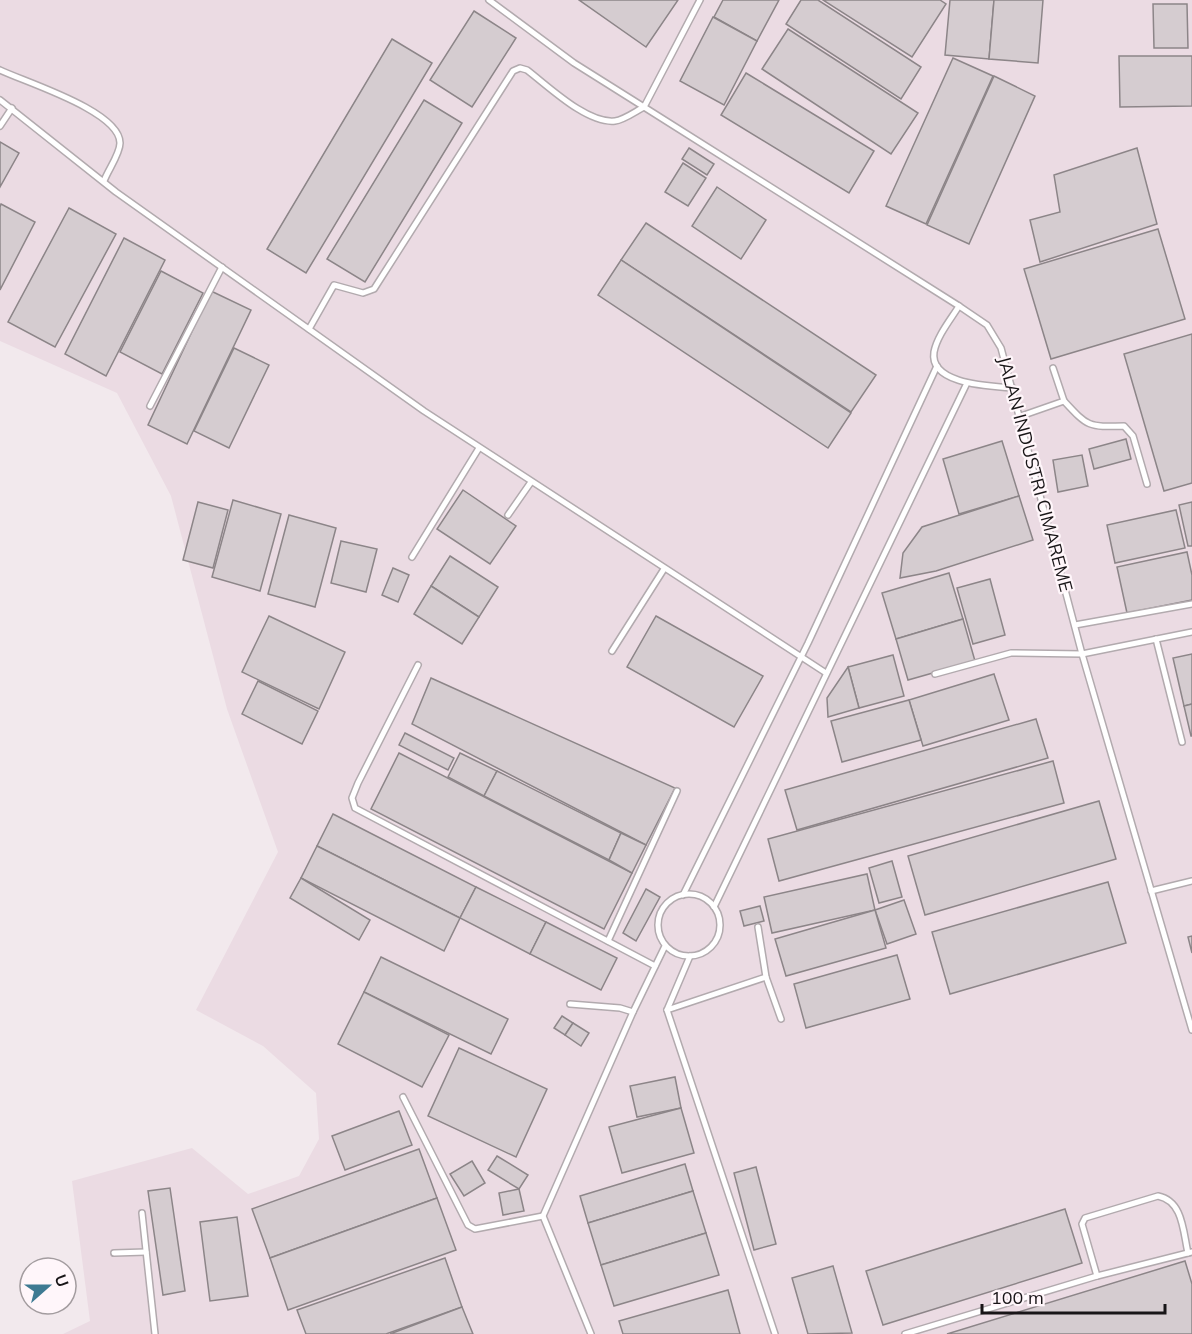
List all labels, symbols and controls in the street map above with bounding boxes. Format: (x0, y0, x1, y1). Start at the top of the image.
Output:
street label: JALAN INDUSTRI CIMAREME (993, 354, 1078, 594)
north arrow (18, 1256, 78, 1316)
text: U (51, 1272, 73, 1290)
scale bar (982, 1277, 1165, 1315)
text: 100 m (991, 1286, 1044, 1309)

